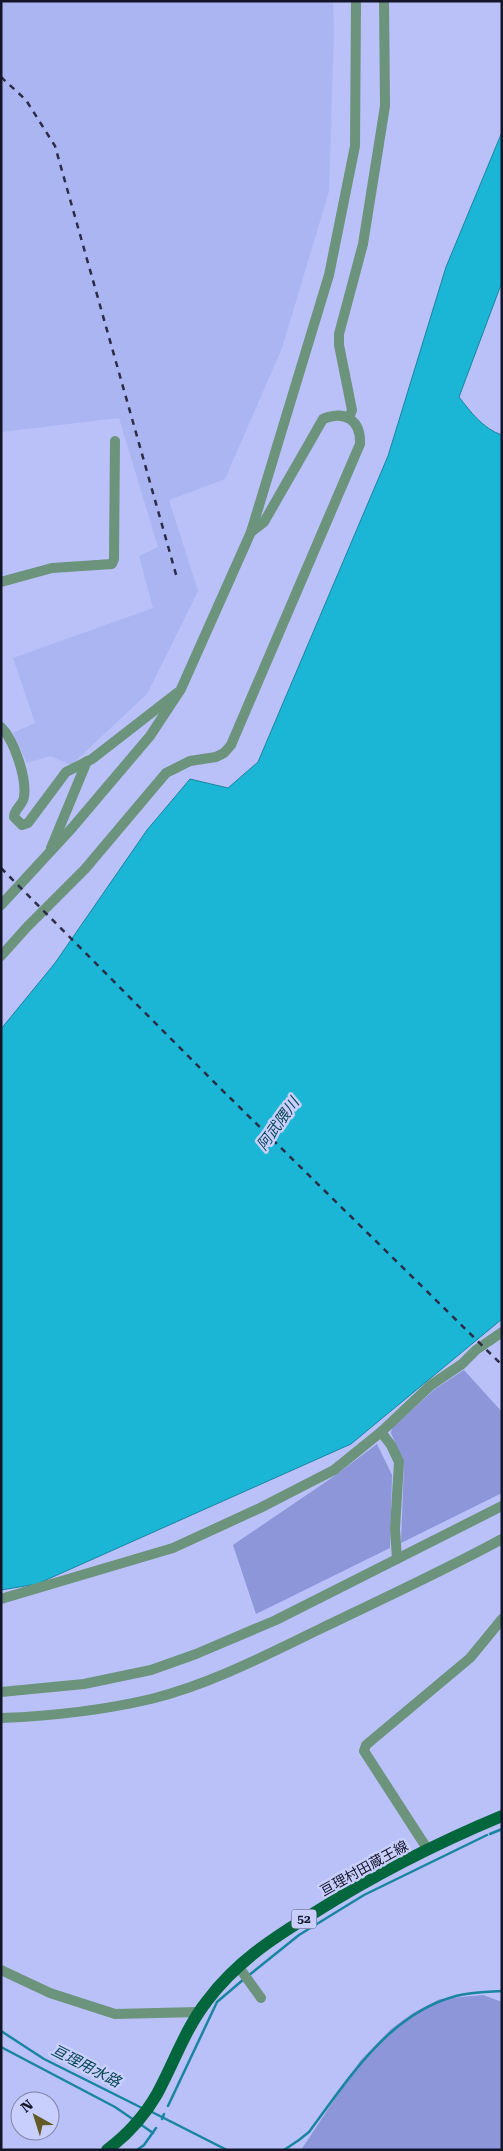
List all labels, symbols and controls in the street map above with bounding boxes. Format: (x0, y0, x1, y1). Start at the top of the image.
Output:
water label: 阿武隈川 (253, 1093, 304, 1154)
street label: 亘理村田蔵王線 (317, 1837, 411, 1899)
road number: 52 (292, 1910, 316, 1928)
water label: 亘理用水路 (48, 2041, 125, 2092)
north arrow (10, 2091, 60, 2141)
text: N (18, 2096, 36, 2116)

